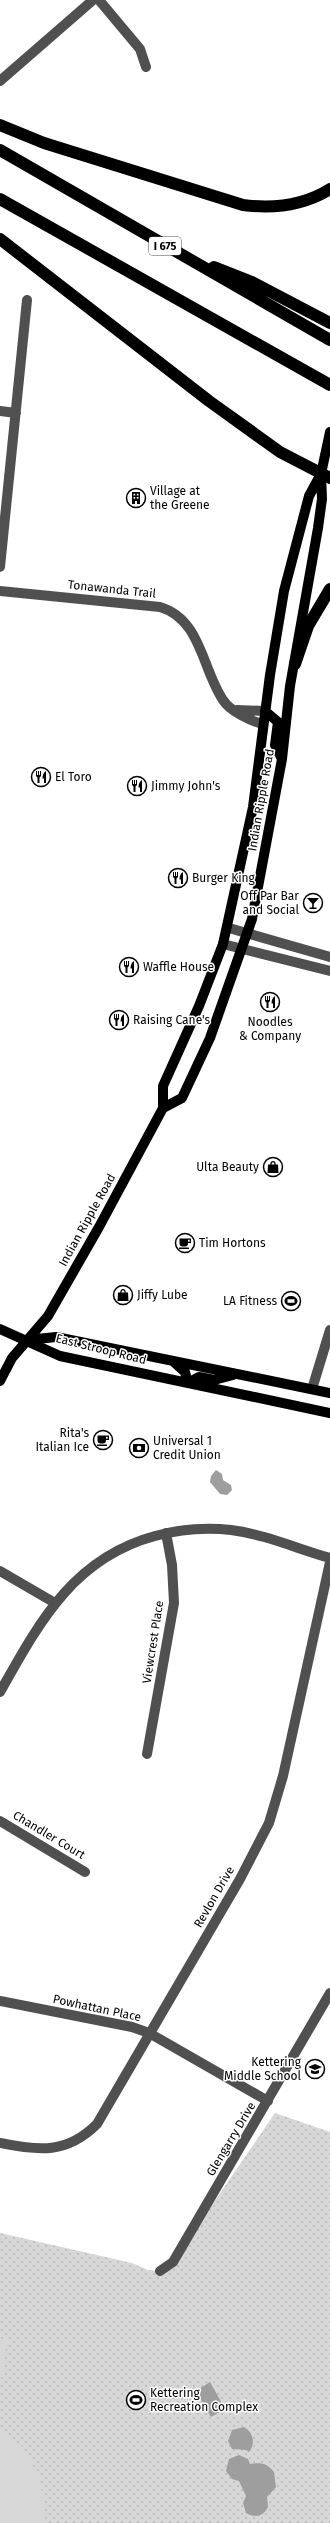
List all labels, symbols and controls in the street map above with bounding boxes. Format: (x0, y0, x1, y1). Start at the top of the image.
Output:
road number: I 675 (149, 237, 181, 255)
place label: Village at the Greene (150, 484, 210, 512)
building icon: Village at the Greene (125, 487, 147, 509)
street label: Tonawanda Trail (67, 577, 157, 601)
street label: Indian Ripple Road (245, 748, 277, 852)
restaurant icon: El Toro (30, 766, 52, 788)
place label: El Toro (55, 770, 92, 784)
restaurant icon: Jimmy John's (126, 775, 148, 797)
place label: Jimmy John's (151, 779, 221, 793)
restaurant icon: Burger King (167, 867, 189, 889)
place label: Burger King (192, 871, 256, 885)
place label: Off Par Bar and Social (240, 889, 299, 917)
bar icon: Off Par Bar and Social (302, 892, 324, 914)
restaurant icon: Waffle House (118, 956, 140, 978)
place label: Waffle House (143, 960, 214, 974)
restaurant icon: Noodles & Company (259, 991, 281, 1013)
restaurant icon: Raising Cane's (108, 1009, 130, 1031)
place label: Raising Cane's (133, 1013, 211, 1027)
place label: Noodles & Company (239, 1015, 301, 1043)
shop icon: Ulta Beauty (262, 1156, 284, 1178)
place label: Ulta Beauty (196, 1160, 259, 1174)
street label: Indian Ripple Road (56, 1171, 118, 1269)
cafe icon: Tim Hortons (174, 1232, 196, 1254)
place label: Tim Hortons (199, 1236, 266, 1250)
shop icon: Jiffy Lube (112, 1284, 134, 1306)
place label: Jiffy Lube (137, 1288, 188, 1302)
sports icon: LA Fitness (280, 1290, 302, 1312)
place label: LA Fitness (223, 1294, 277, 1308)
street label: East Stroop Road (54, 1331, 148, 1367)
place label: Rita's Italian Ice (36, 1426, 89, 1454)
cafe icon: Rita's Italian Ice (92, 1429, 114, 1451)
place label: Universal 1 Credit Union (153, 1434, 221, 1462)
bank icon: Universal 1 Credit Union (128, 1437, 150, 1459)
street label: Viewcrest Place (140, 1600, 166, 1684)
street label: Chandler Court (10, 1808, 88, 1862)
street label: Revlon Drive (191, 1864, 237, 1930)
street label: Powhattan Place (52, 1992, 142, 2024)
place label: Kettering Middle School (224, 2055, 302, 2083)
school or university icon: Kettering Middle School (304, 2058, 326, 2080)
street label: Glengarry Drive (203, 2100, 259, 2178)
place label: Kettering Recreation Complex (150, 2386, 258, 2414)
sports icon: Kettering Recreation Complex (125, 2389, 147, 2411)

